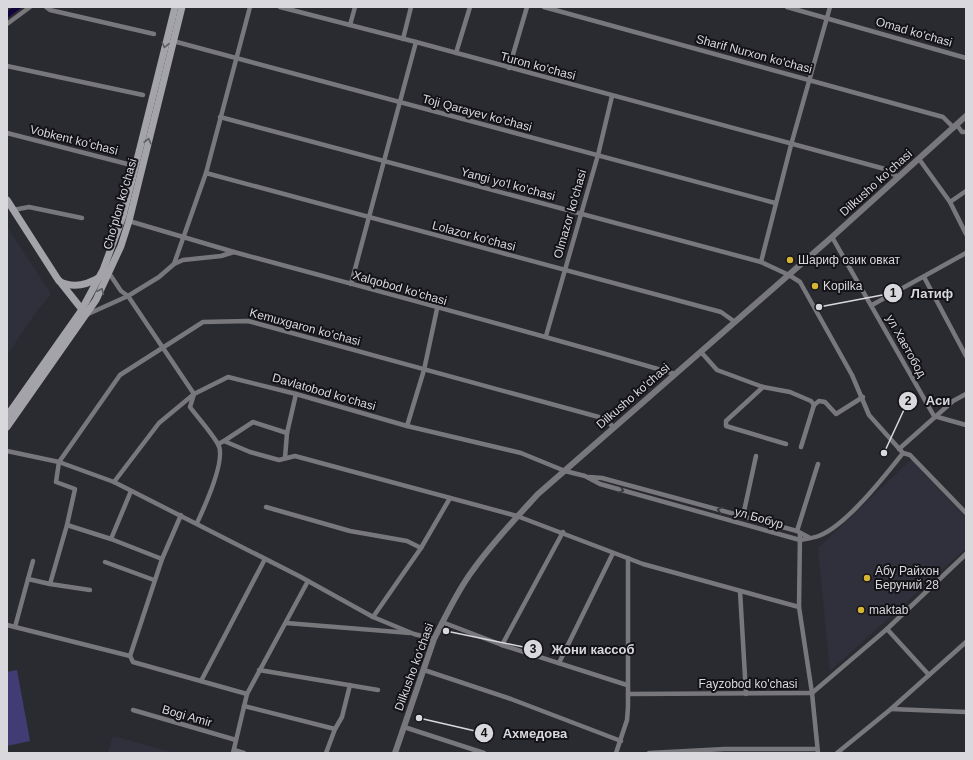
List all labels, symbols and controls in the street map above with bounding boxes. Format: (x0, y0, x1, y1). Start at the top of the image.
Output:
street label: Omad ko'chasi (874, 14, 954, 50)
street label: Sharif Nurxon ko'chasi (694, 32, 814, 76)
one-way arrow (161, 42, 169, 48)
street label: Turon ko'chasi (499, 49, 577, 83)
street label: Toji Qarayev ko'chasi (421, 92, 533, 134)
street label: Vobkent koʻchasi (29, 122, 119, 158)
one-way arrow (144, 138, 152, 144)
street label: Dilkusho ko'chasi (837, 147, 915, 219)
street label: Choʻplon koʻchasi (100, 157, 140, 251)
street label: Yangi yo'l ko'chasi (459, 165, 557, 203)
street label: Olmazor ko'chasi (551, 168, 589, 260)
street label: Lolazor ko'chasi (431, 218, 517, 254)
place label: Шариф озик овкат (798, 253, 901, 267)
marker: Шариф озик овкат (785, 255, 795, 265)
street label: Xalqobod ko'chasi (351, 268, 449, 308)
place label: Kopilka (823, 279, 863, 293)
callout: Латиф (883, 280, 961, 305)
marker: Kopilka (810, 281, 820, 291)
text: 1 (890, 286, 897, 300)
text: Латиф (911, 286, 953, 301)
one-way arrow (96, 288, 104, 295)
street label: Kemuxgaron ko'chasi (248, 305, 362, 349)
street label: ул Хаетобод (883, 312, 929, 380)
street label: Dilkusho ko'chasi (594, 360, 672, 432)
street label: Davlatobod ko'chasi (271, 371, 377, 413)
callout: Аси (898, 388, 958, 413)
text: Аси (926, 393, 950, 408)
text: 2 (905, 394, 912, 408)
one-way arrow (617, 485, 624, 494)
street label: ул Бобур (733, 504, 785, 532)
one-way arrow (716, 506, 723, 515)
place label: Абу Райхон Беруний 28 (875, 564, 939, 592)
marker: Абу Райхон Беруний 28 (862, 573, 872, 583)
place label: maktab (869, 603, 909, 617)
marker: maktab (856, 605, 866, 615)
street label: Dilkusho ko'chasi (392, 621, 436, 713)
callout: Жони кассоб (523, 637, 642, 662)
text: 3 (530, 642, 537, 656)
text: Жони кассоб (550, 642, 635, 657)
street label: Fayzobod ko'chasi (698, 677, 798, 691)
street label: Bogi Amir (160, 702, 214, 730)
callout: Ахмедова (474, 721, 575, 746)
text: 4 (481, 726, 488, 740)
text: Ахмедова (503, 726, 568, 741)

